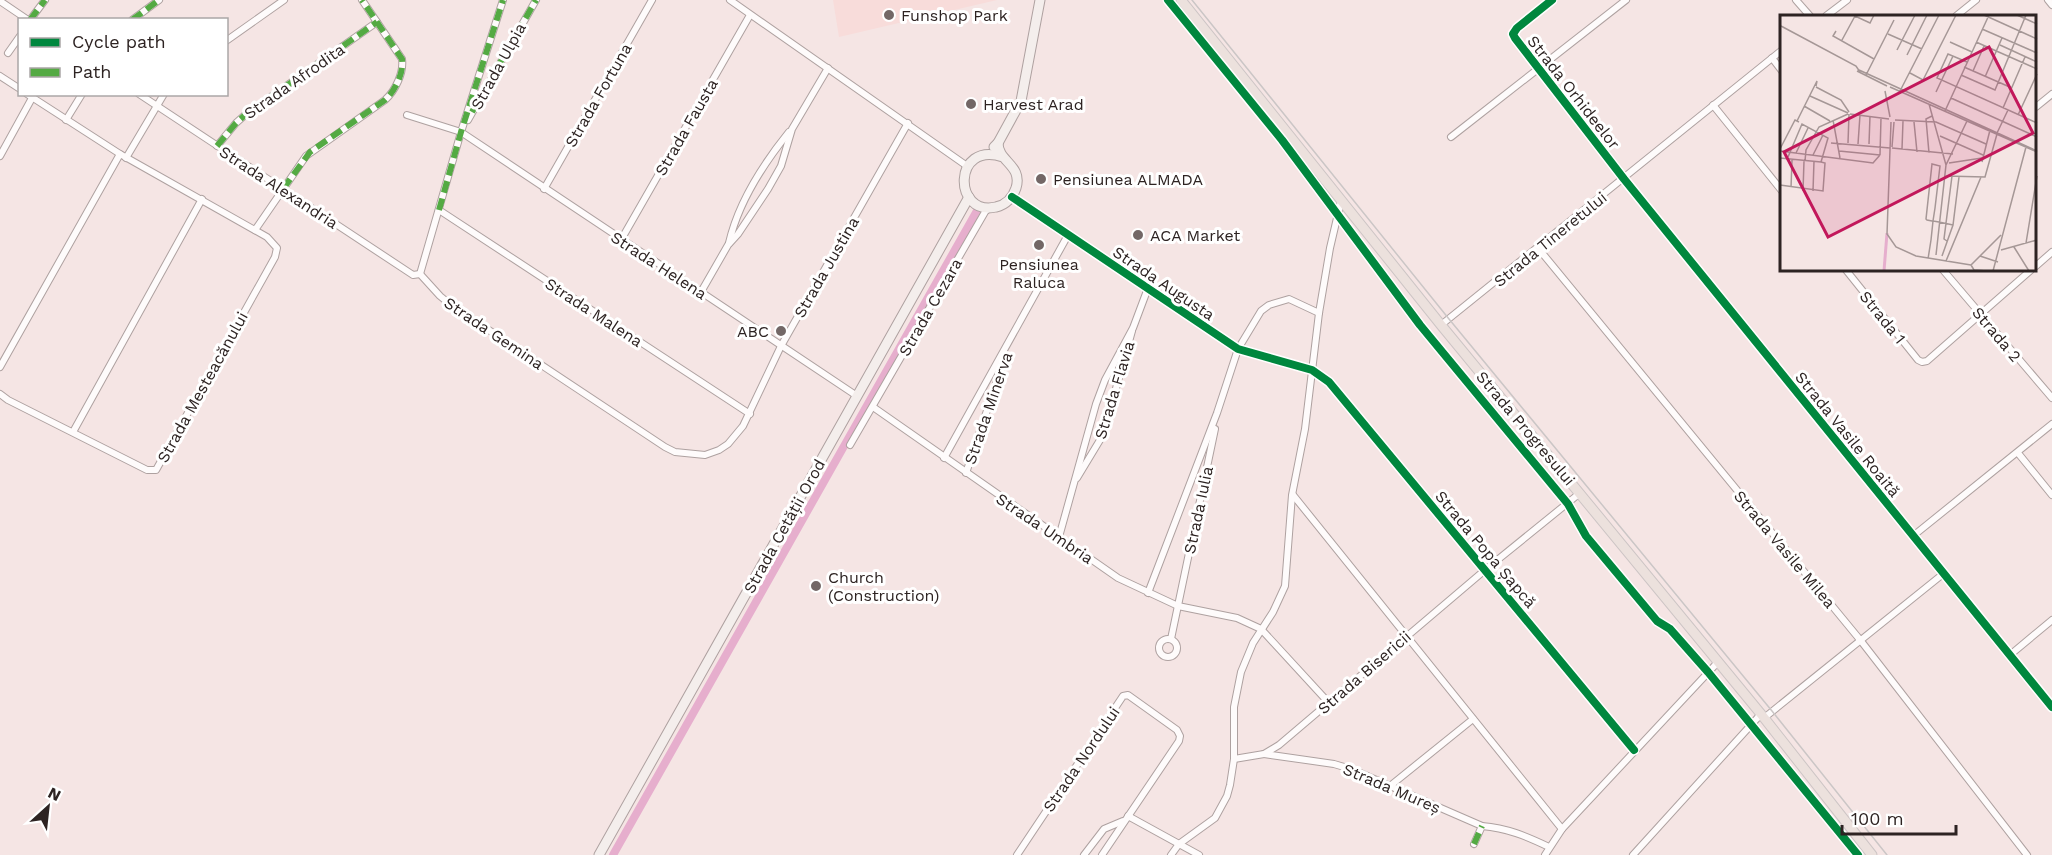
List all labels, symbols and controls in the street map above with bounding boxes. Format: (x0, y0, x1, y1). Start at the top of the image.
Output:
place label: Funshop Park (901, 6, 1008, 25)
marker: Funshop Park (882, 8, 896, 22)
inset map (1780, 15, 2037, 272)
legend (18, 18, 228, 96)
street label: Strada Ulpia (467, 20, 530, 113)
text: Cycle path (72, 31, 166, 52)
street label: Strada Orhideelor (1523, 32, 1624, 153)
street label: Strada Afrodita (240, 40, 348, 123)
street label: Strada Fortuna (561, 40, 636, 150)
text: Path (72, 61, 112, 82)
street label: Strada Fausta (651, 75, 722, 179)
place label: Harvest Arad (983, 95, 1084, 114)
marker: Harvest Arad (964, 97, 978, 111)
street label: Strada Alexandria (216, 142, 342, 233)
place label: Pensiunea ALMADA (1053, 170, 1203, 189)
marker: Pensiunea ALMADA (1034, 172, 1048, 186)
street label: Strada Tineretului (1490, 188, 1611, 291)
street label: Strada Justina (790, 213, 863, 321)
place label: ACA Market (1150, 226, 1240, 245)
street label: Strada Helena (607, 227, 710, 303)
marker: ACA Market (1131, 228, 1145, 242)
marker: Pensiunea Raluca (1032, 238, 1046, 252)
street label: Strada Augusta (1109, 242, 1218, 324)
street label: Strada Cezara (895, 255, 966, 359)
place label: Pensiunea Raluca (999, 255, 1079, 292)
street label: Strada Malena (541, 274, 646, 351)
street label: Strada 1 (1856, 287, 1910, 348)
street label: Strada Gemina (440, 293, 547, 374)
street label: Strada 2 (1968, 303, 2025, 366)
street label: Strada Mesteacănului (153, 309, 252, 466)
place label: ABC (737, 322, 769, 341)
marker: ABC (774, 324, 788, 338)
street label: Strada Flavia (1091, 339, 1138, 441)
street label: Strada Minerva (960, 350, 1017, 467)
street label: Strada Progresului (1472, 367, 1579, 489)
street label: Strada Vasile Roaită (1791, 368, 1904, 501)
street label: Strada Cetății Orod (740, 456, 829, 597)
street label: Strada Iulia (1180, 465, 1217, 556)
street label: Strada Popa Șapcă (1431, 487, 1540, 612)
street label: Strada Vasile Milea (1730, 487, 1839, 612)
street label: Strada Umbria (993, 489, 1097, 568)
place label: Church (Construction) (828, 568, 939, 605)
marker: Church (Construction) (809, 579, 823, 593)
street label: Strada Bisericii (1314, 627, 1415, 718)
street label: Strada Nordului (1039, 703, 1124, 816)
street label: Strada Mureș (1340, 759, 1443, 817)
north arrow (18, 777, 78, 837)
text: N (45, 783, 64, 805)
scale bar (1842, 798, 1956, 836)
text: 100 m (1851, 808, 1904, 829)

